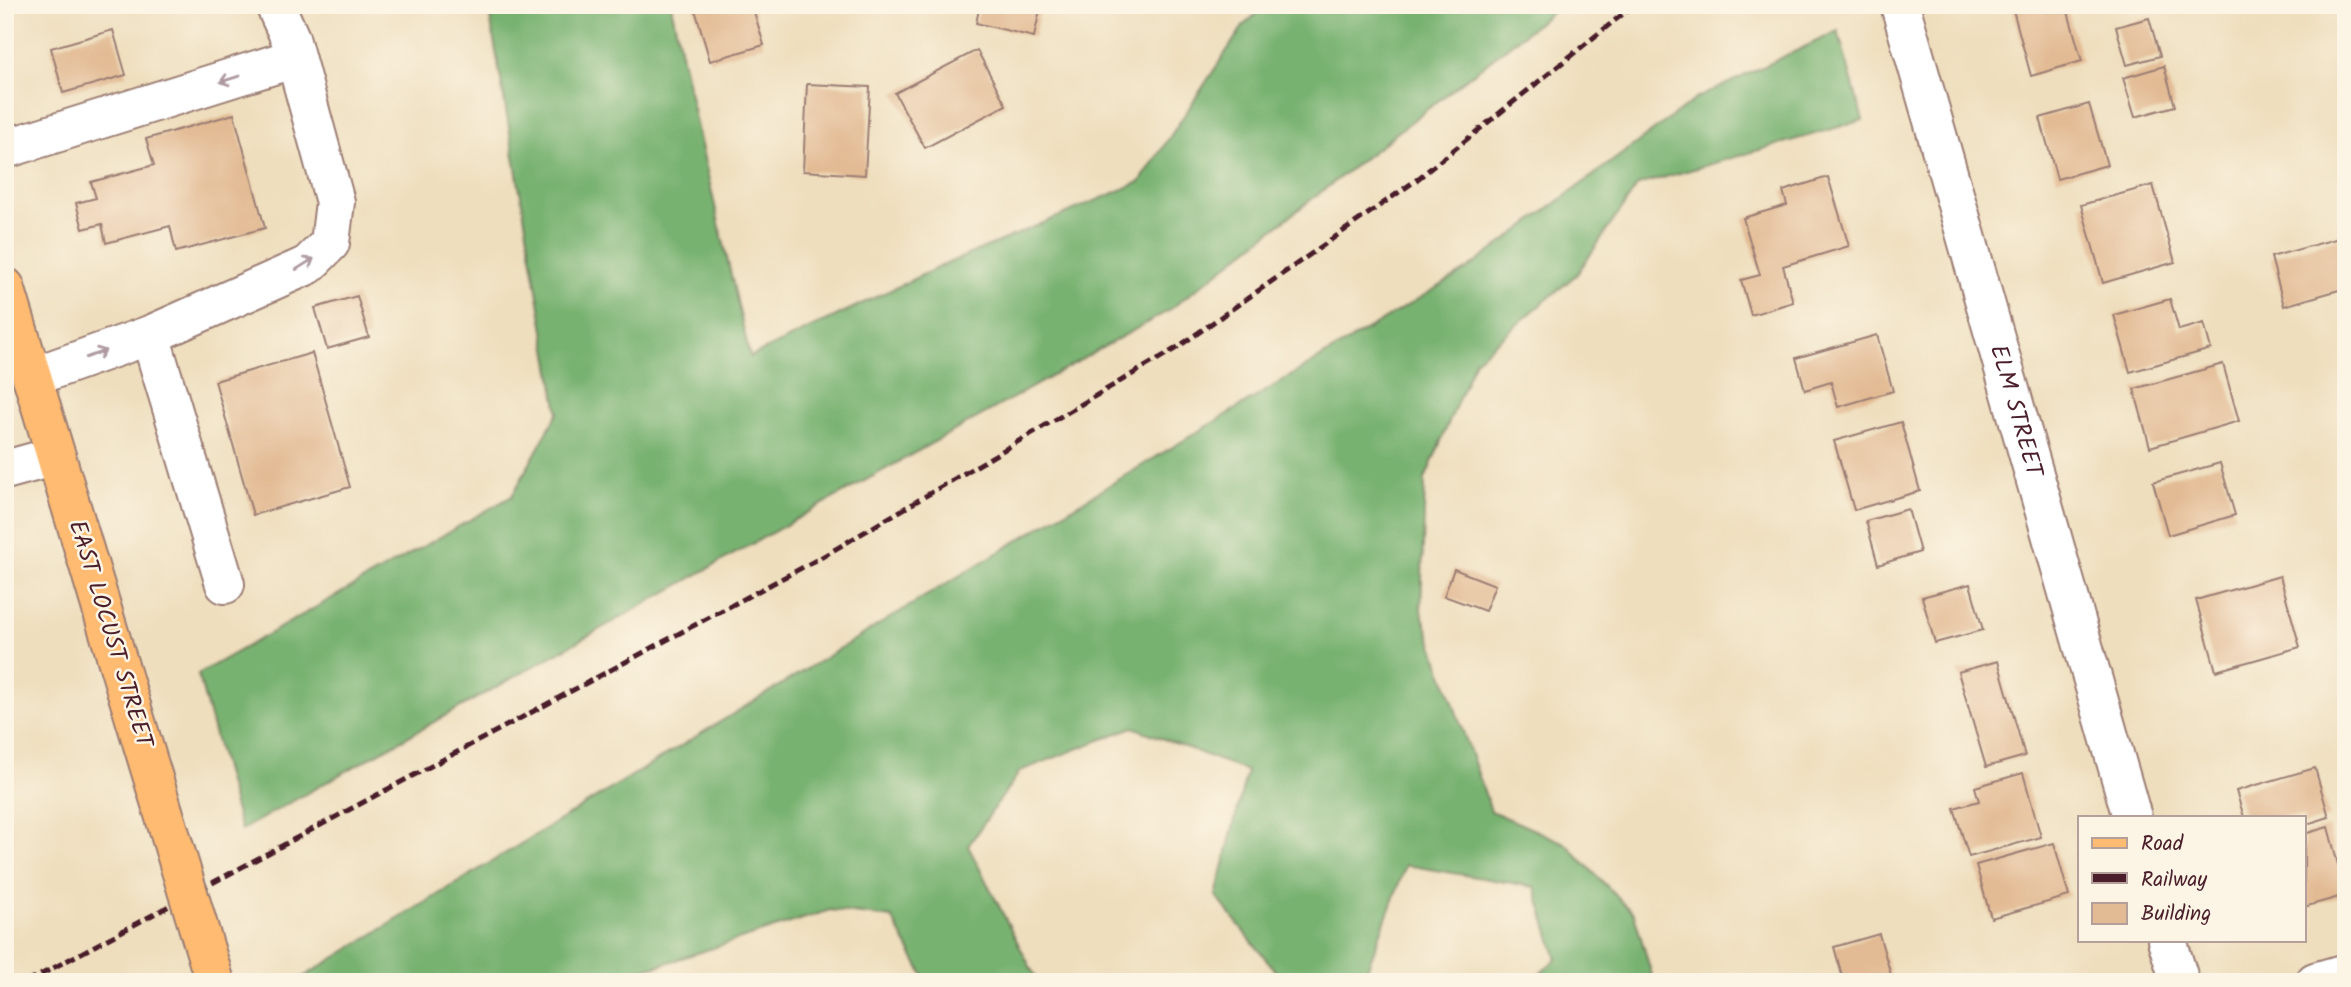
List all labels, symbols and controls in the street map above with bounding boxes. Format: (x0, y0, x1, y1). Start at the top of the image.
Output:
one-way arrow (219, 73, 241, 86)
one-way arrow (295, 257, 314, 272)
street label: ELM STREET (1978, 340, 2054, 484)
one-way arrow (85, 347, 107, 359)
street label: EAST LOCUST STREET (57, 515, 164, 755)
legend (2078, 816, 2306, 942)
text: Road (2141, 828, 2184, 861)
text: Railway (2141, 864, 2207, 897)
text: Building (2141, 898, 2211, 931)

